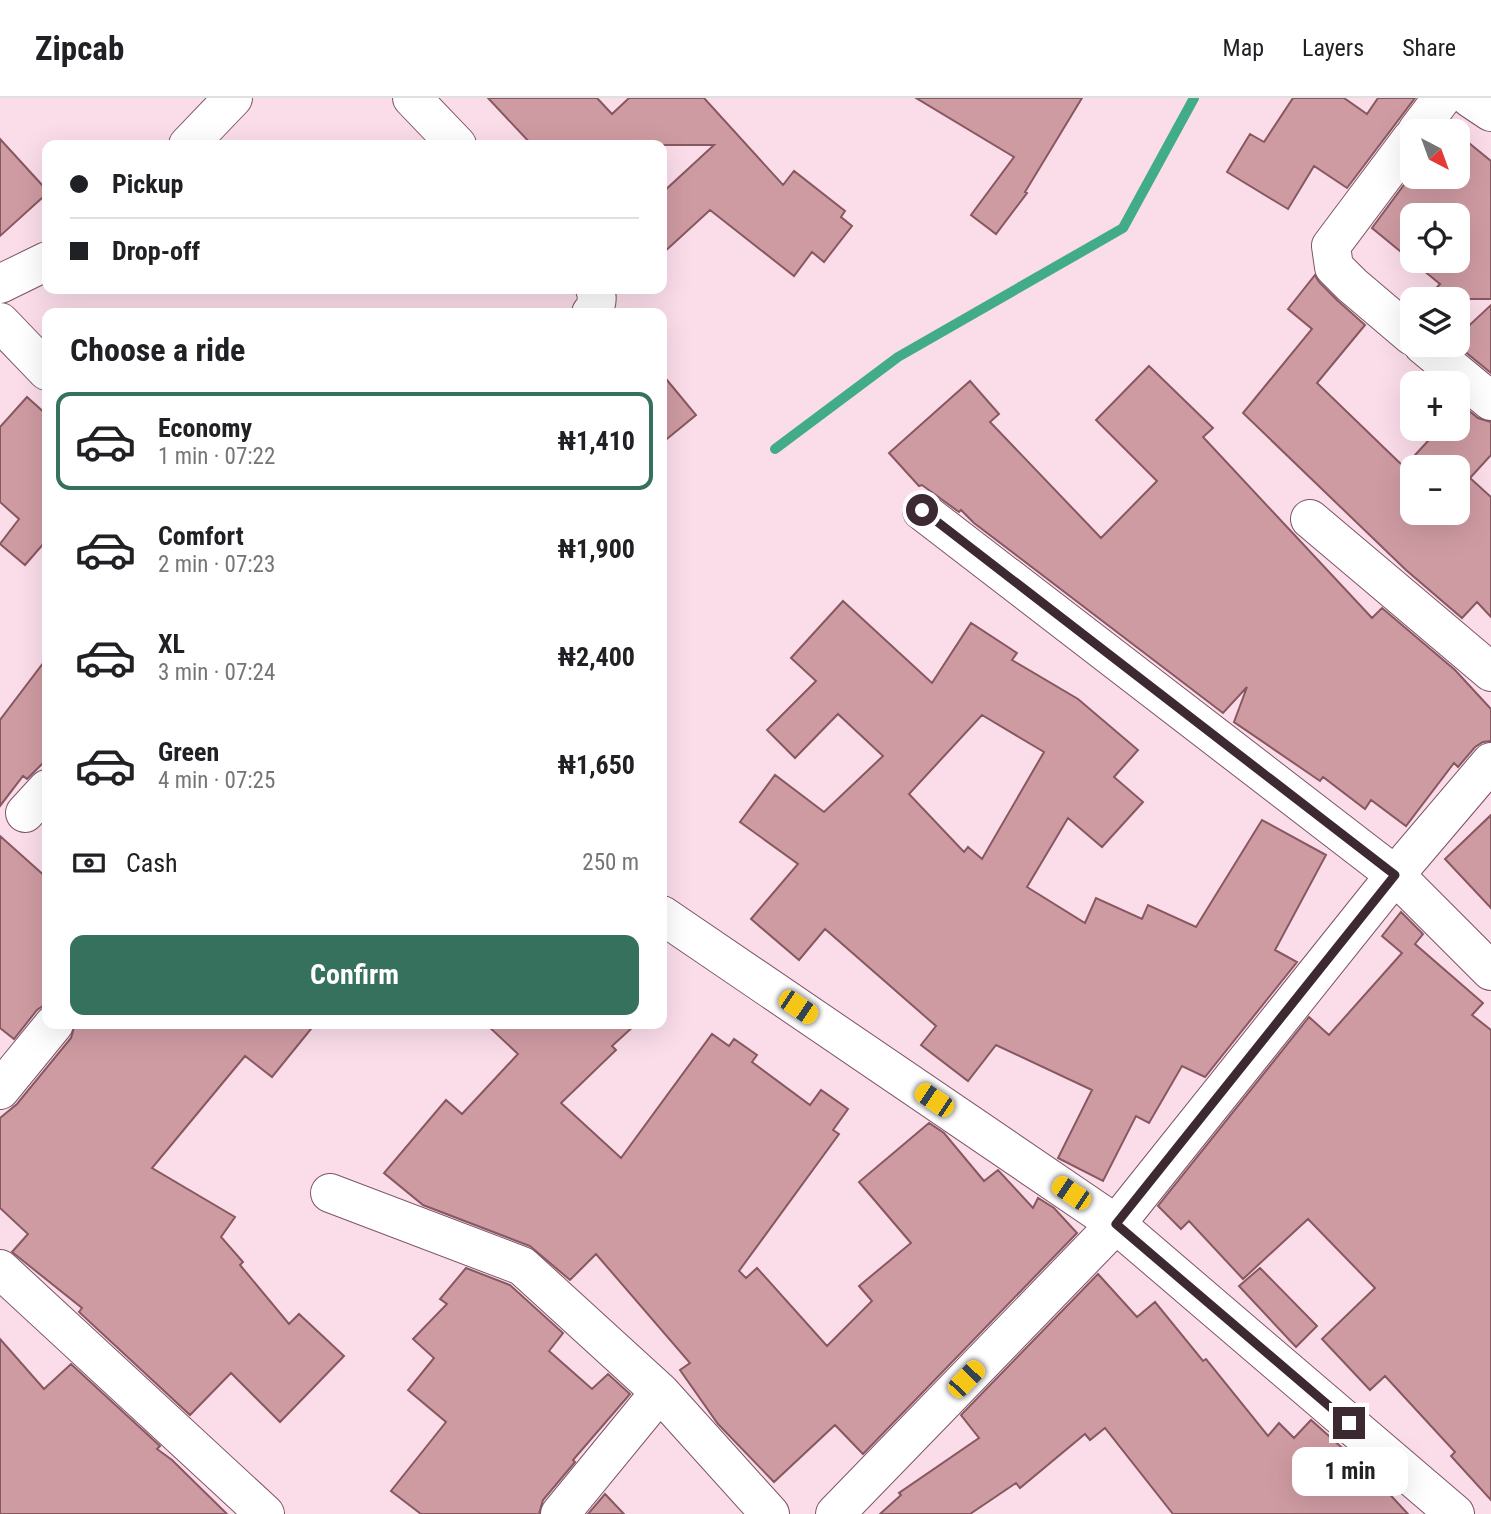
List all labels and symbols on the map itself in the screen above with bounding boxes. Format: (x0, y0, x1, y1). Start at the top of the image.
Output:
north arrow (1400, 119, 1470, 189)
route start (906, 494, 938, 526)
car (775, 987, 822, 1027)
car (911, 1080, 958, 1120)
car (1048, 1173, 1095, 1213)
car (944, 1357, 989, 1401)
route end (1333, 1407, 1365, 1439)
callout: 1 min (1291, 1448, 1407, 1496)

